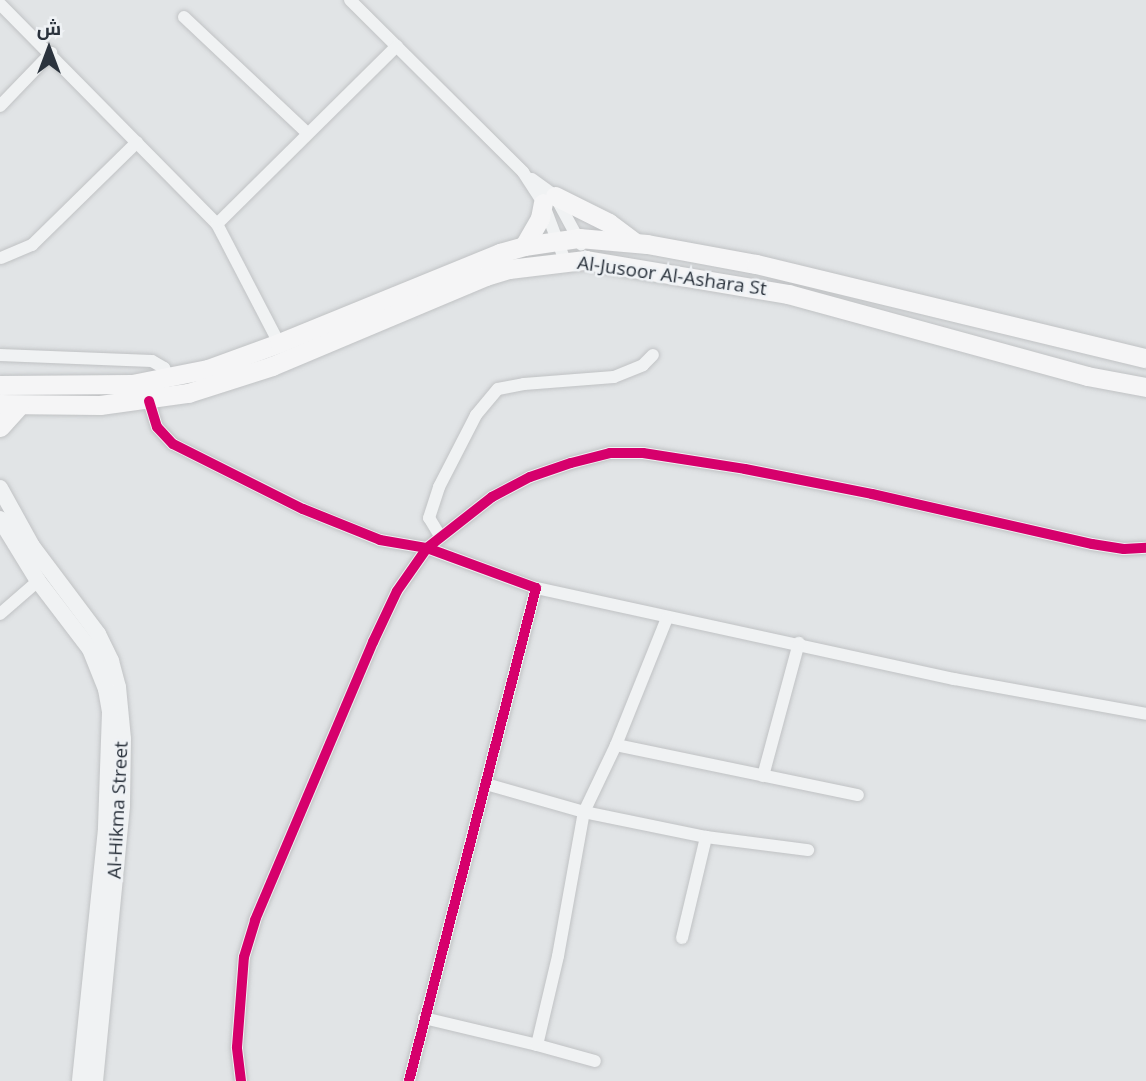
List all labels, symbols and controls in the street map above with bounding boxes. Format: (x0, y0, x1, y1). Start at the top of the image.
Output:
north arrow (14, 14, 84, 84)
text: ش (37, 15, 61, 41)
street label: Al-Jusoor Al-Ashara St (576, 251, 768, 301)
street label: Al-Hikma Street (103, 741, 133, 879)

